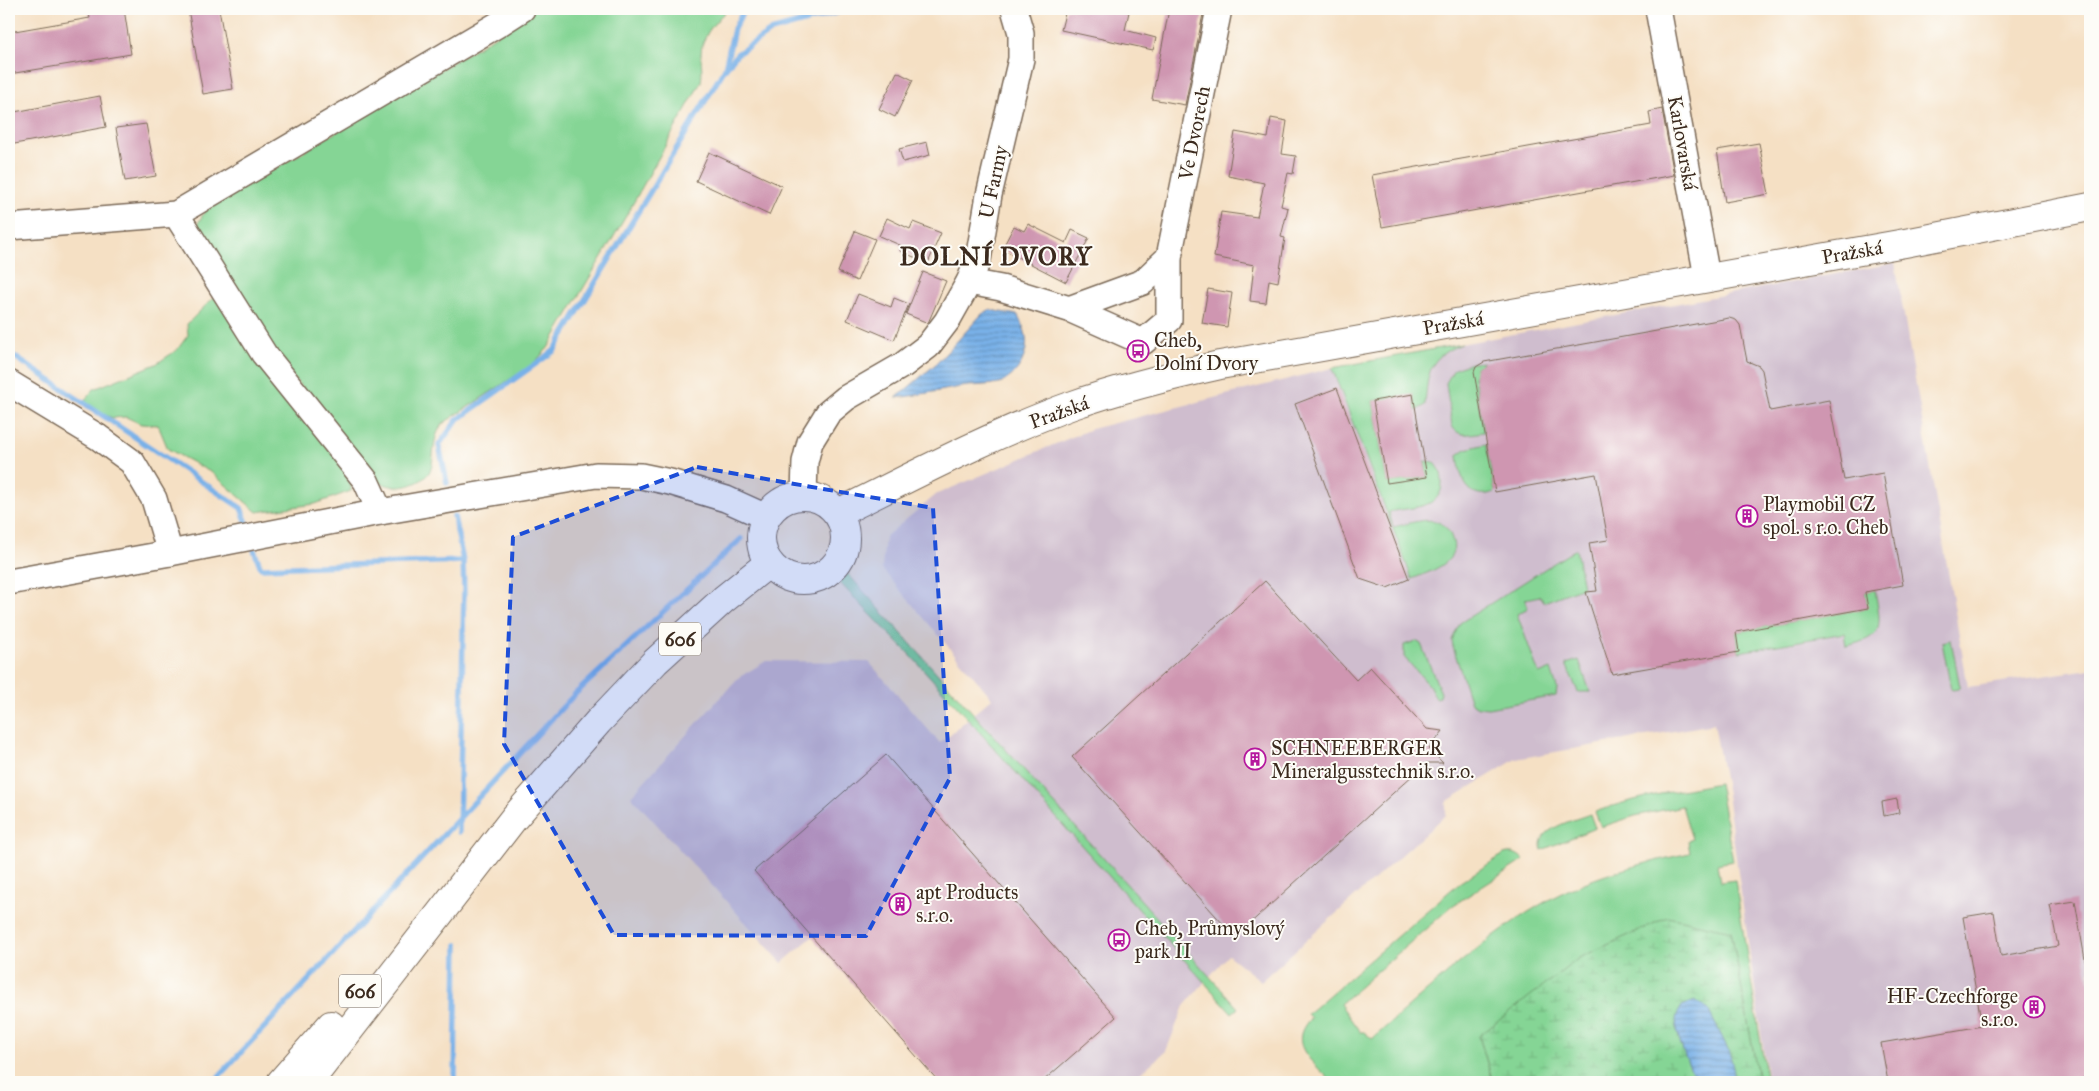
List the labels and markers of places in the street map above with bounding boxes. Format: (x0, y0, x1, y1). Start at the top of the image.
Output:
place label: Cheb, Dolní Dvory (1154, 328, 1259, 375)
bus stop icon: Cheb, Dolní Dvory (1126, 339, 1150, 363)
place label: Playmobil CZ spol. s r.o. Cheb (1763, 492, 1889, 539)
building icon: Playmobil CZ spol. s r.o. Cheb (1735, 504, 1759, 528)
place label: SCHNEEBERGER Mineralgusstechnik s.r.o. (1271, 736, 1474, 784)
building icon: SCHNEEBERGER Mineralgusstechnik s.r.o. (1243, 747, 1267, 771)
place label: apt Products s.r.o. (916, 880, 1018, 927)
building icon: apt Products s.r.o. (888, 892, 912, 916)
place label: Cheb, Průmyslový park II (1134, 916, 1285, 963)
bus stop icon: Cheb, Průmyslový park II (1107, 928, 1131, 952)
place label: HF-Czechforge s.r.o. (1887, 984, 2018, 1031)
building icon: HF-Czechforge s.r.o. (2022, 995, 2046, 1019)

